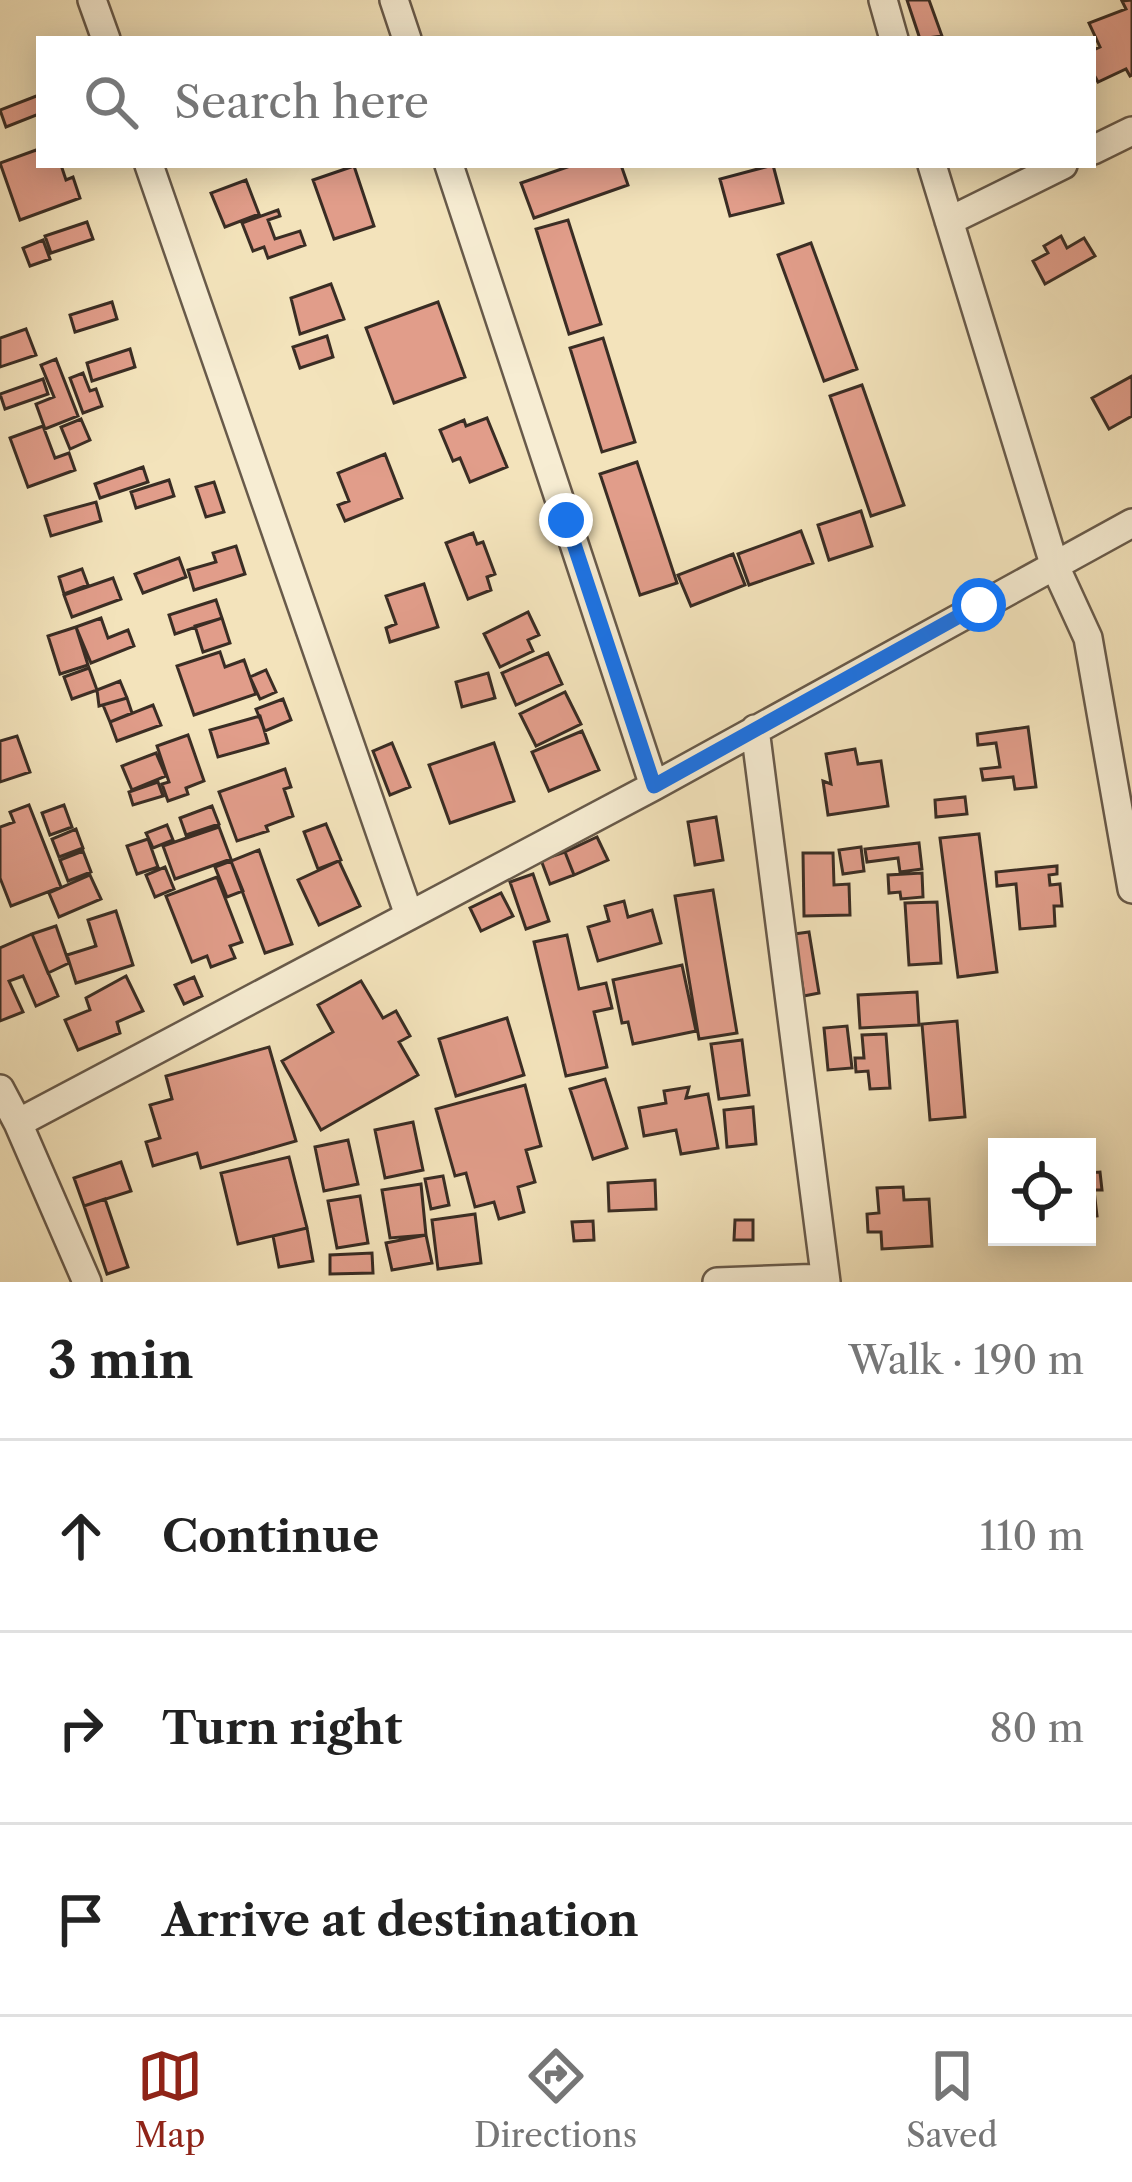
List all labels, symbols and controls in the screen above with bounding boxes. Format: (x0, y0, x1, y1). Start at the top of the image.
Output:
search box (36, 36, 1096, 168)
icon: search (78, 69, 144, 135)
text: Search here (174, 74, 429, 130)
route end (539, 493, 593, 547)
route start (952, 578, 1006, 632)
map controls (988, 1138, 1096, 1246)
button: locate (988, 1138, 1096, 1246)
text: 3 min (48, 1329, 194, 1391)
text: Walk · 190 m (848, 1336, 1084, 1384)
icon: ahead (48, 1503, 114, 1569)
text: Continue (162, 1508, 379, 1564)
text: 110 m (980, 1512, 1084, 1560)
icon: right (48, 1695, 114, 1761)
text: Turn right (162, 1700, 402, 1756)
text: 80 m (989, 1704, 1084, 1752)
icon: arrive (48, 1887, 114, 1953)
text: Arrive at destination (162, 1892, 639, 1948)
tab: Map (134, 2043, 205, 2156)
tab: Directions (474, 2043, 637, 2156)
tab: Saved (906, 2043, 998, 2156)

